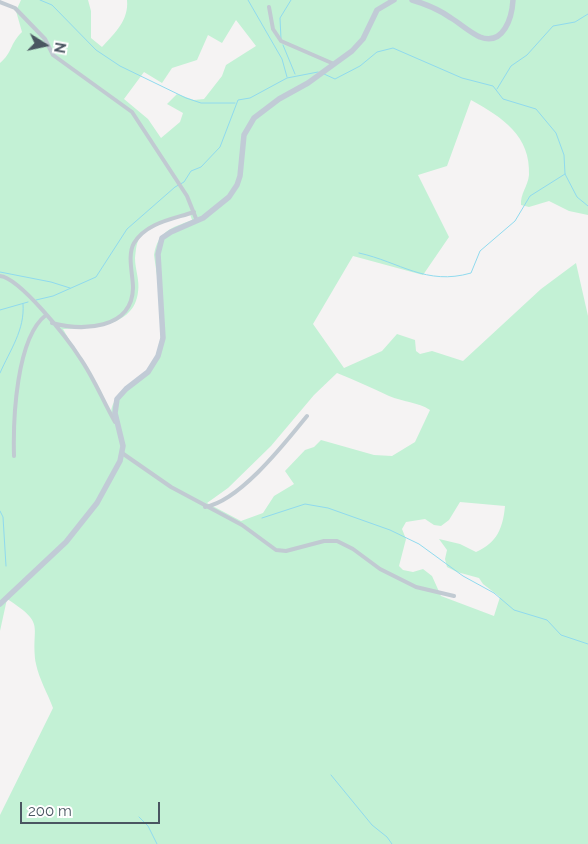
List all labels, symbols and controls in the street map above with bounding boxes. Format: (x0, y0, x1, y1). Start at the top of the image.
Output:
north arrow (20, 20, 70, 70)
text: N (51, 41, 69, 54)
scale bar (22, 792, 162, 824)
text: 200 m (28, 802, 72, 820)

